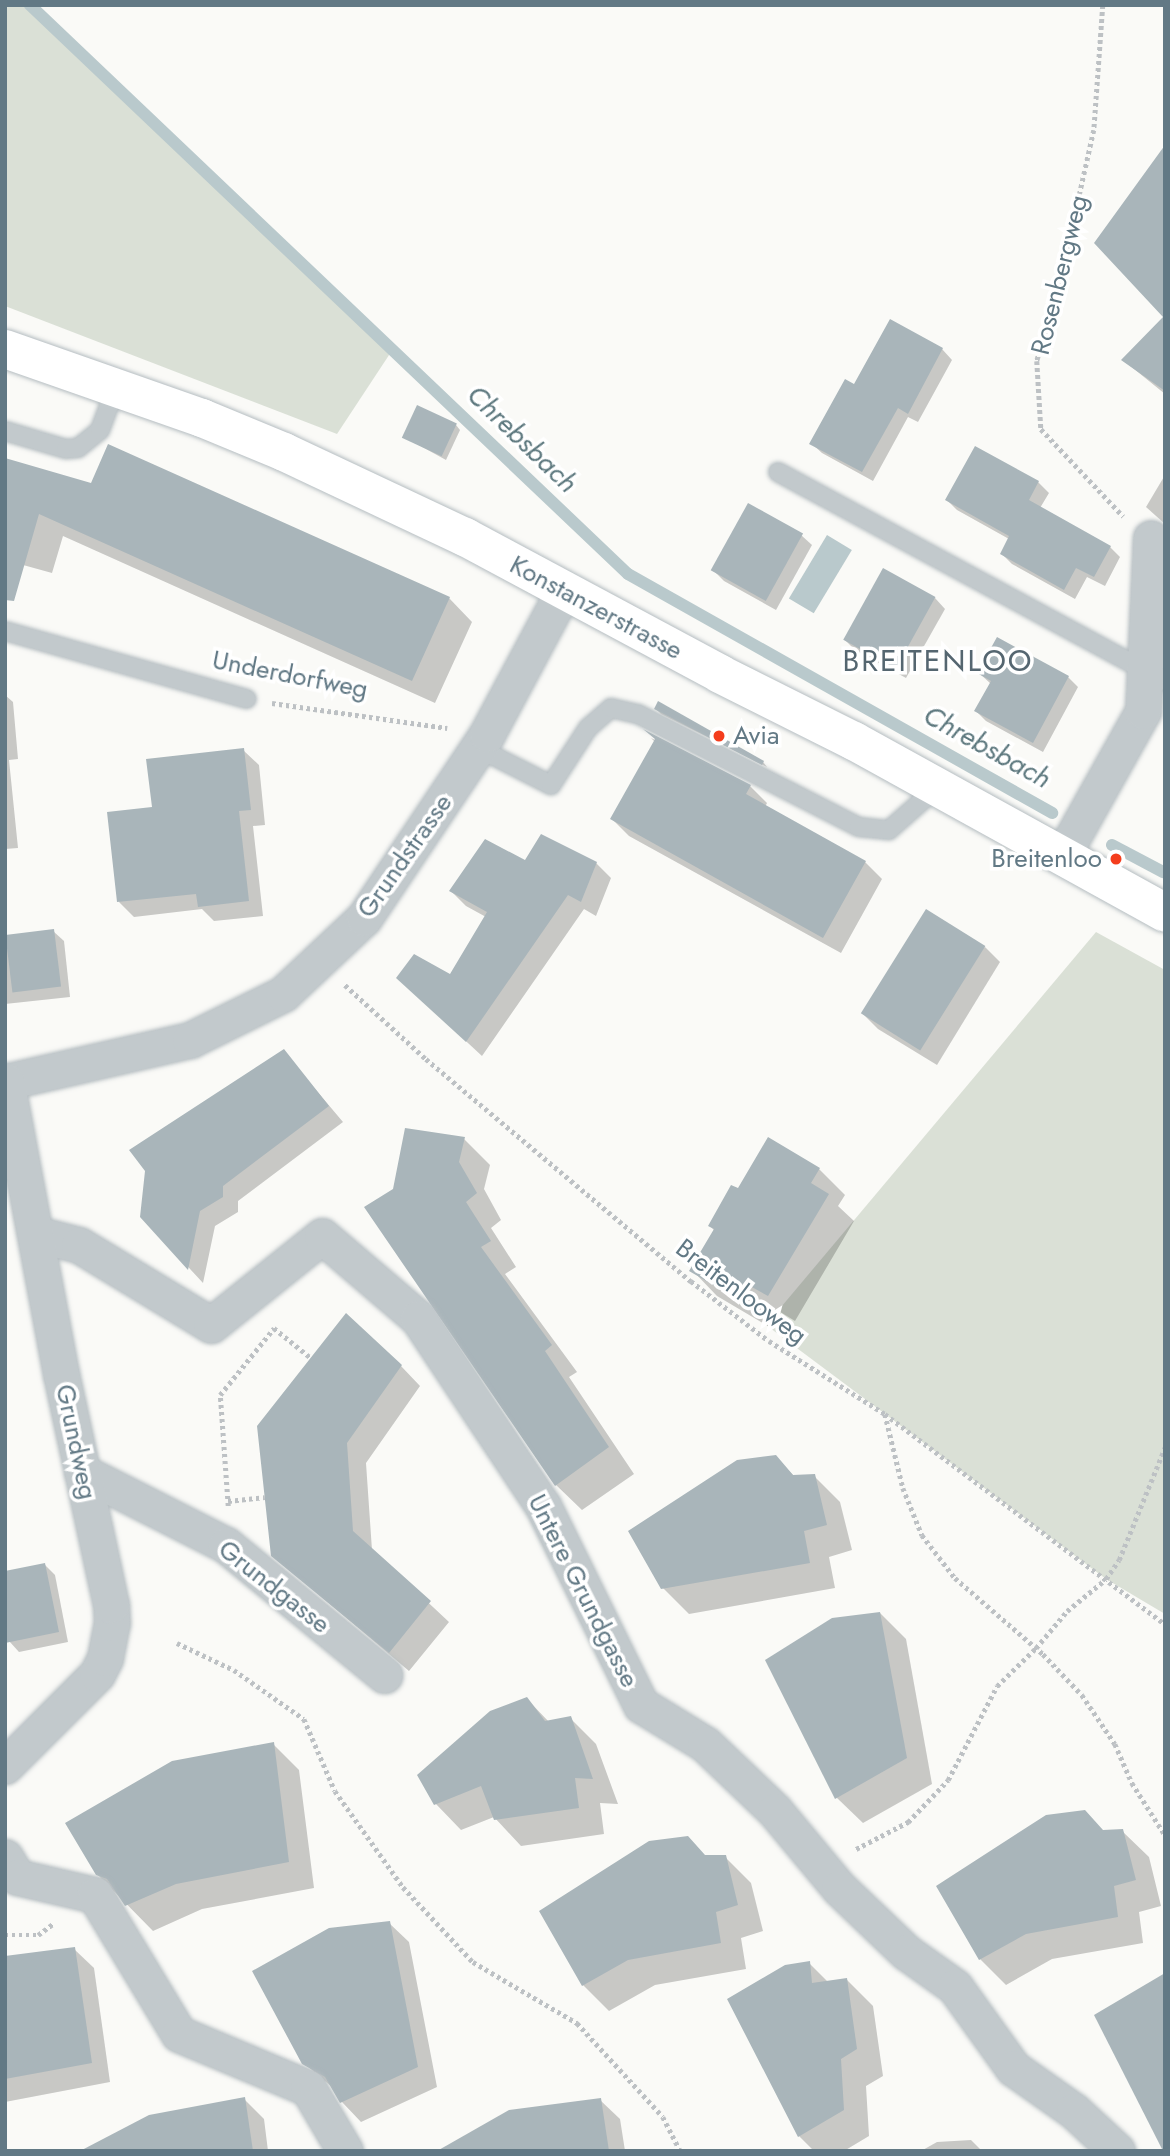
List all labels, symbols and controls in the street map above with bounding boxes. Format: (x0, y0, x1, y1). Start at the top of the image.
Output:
street label: Rosenbergweg (1025, 192, 1095, 358)
water label: Chrebsbach (460, 378, 584, 500)
street label: Konstanzerstrasse (504, 549, 688, 667)
district label: BREITENLOO (844, 643, 1032, 679)
street label: Underdorfweg (210, 645, 370, 705)
water label: Chrebsbach (917, 698, 1057, 796)
place label: Avia (733, 720, 780, 752)
marker: Avia (711, 728, 727, 744)
street label: Grundstrasse (351, 788, 459, 924)
place label: Breitenloo (991, 843, 1102, 875)
marker: Breitenloo (1108, 851, 1124, 867)
street label: Breitenlooweg (669, 1233, 813, 1351)
street label: Grundweg (49, 1382, 103, 1502)
street label: Untere Grundgasse (521, 1489, 645, 1693)
street label: Grundgasse (212, 1534, 336, 1640)

